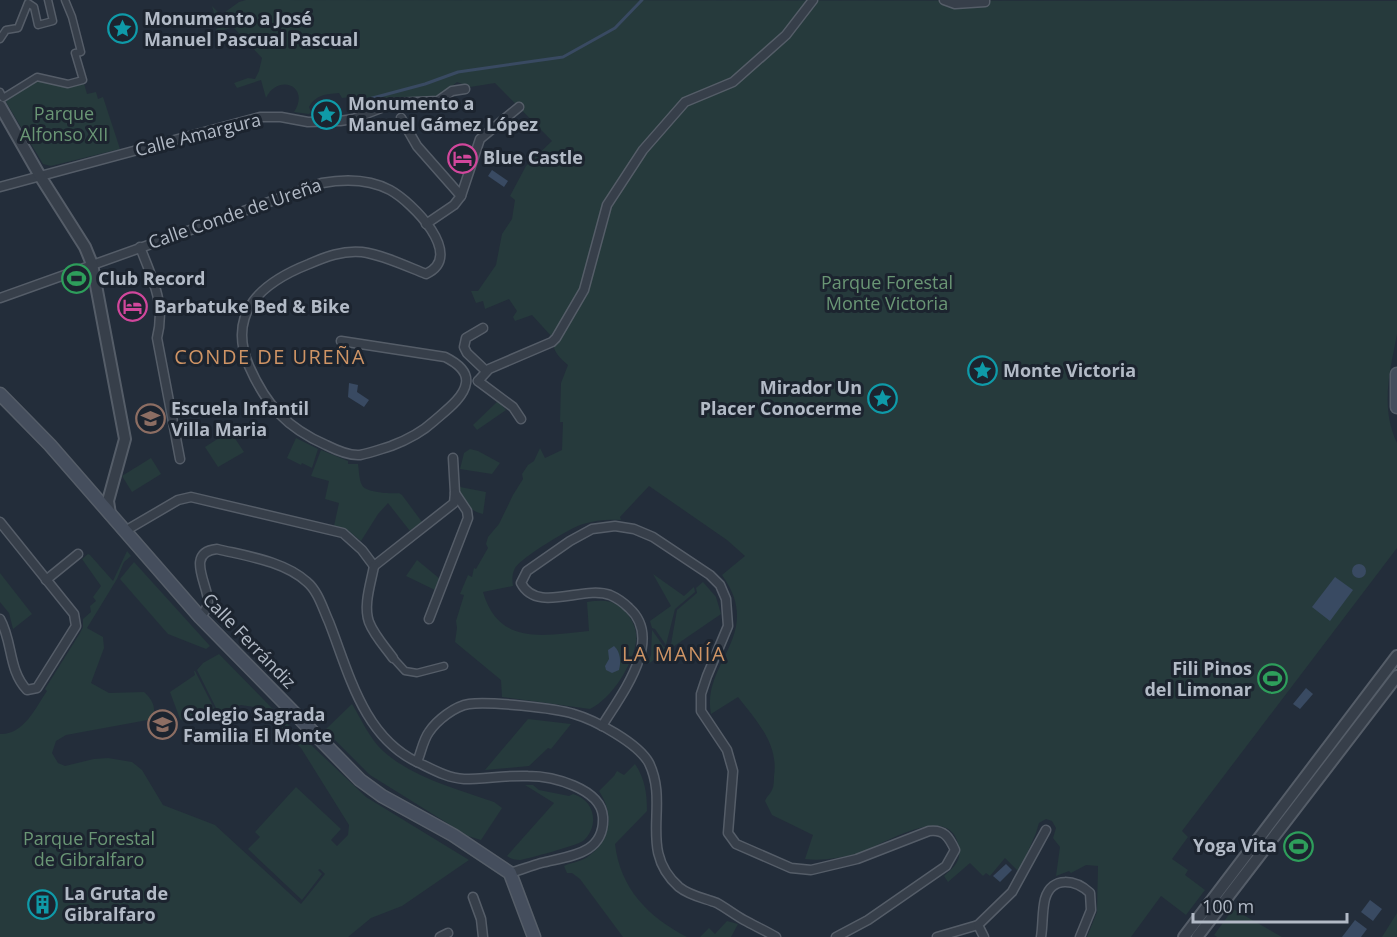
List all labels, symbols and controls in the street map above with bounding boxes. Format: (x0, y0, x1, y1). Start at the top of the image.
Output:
place label: Monumento a José Manuel Pascual Pascual (144, 6, 358, 51)
place icon: Monumento a José Manuel Pascual Pascual (107, 13, 139, 45)
place label: Monumento a Manuel Gámez López (348, 91, 538, 136)
place icon: Monumento a Manuel Gámez López (311, 98, 343, 130)
park label: Parque Alfonso XII (20, 101, 108, 146)
street label: Calle Amargura (132, 107, 263, 161)
hotel icon: Blue Castle (446, 142, 478, 174)
place label: Blue Castle (483, 145, 583, 169)
street label: Calle Conde de Ureña (145, 172, 324, 254)
sports icon: Club Record (61, 263, 93, 295)
place label: Club Record (98, 266, 205, 290)
park label: Parque Forestal Monte Victoria (821, 270, 953, 315)
hotel icon: Barbatuke Bed & Bike (117, 291, 149, 323)
place label: Barbatuke Bed & Bike (154, 294, 350, 318)
district label: CONDE DE UREÑA (174, 343, 366, 370)
place icon: Monte Victoria (966, 355, 998, 387)
place label: Monte Victoria (1003, 358, 1136, 382)
place label: Mirador Un Placer Conocerme (700, 375, 862, 420)
place icon: Mirador Un Placer Conocerme (867, 382, 899, 414)
place label: Escuela Infantil Villa Maria (171, 396, 309, 441)
school or university icon: Escuela Infantil Villa Maria (134, 403, 166, 435)
street label: Calle Ferrándiz (198, 587, 302, 693)
district label: LA MANÍA (622, 640, 726, 667)
place label: Fili Pinos del Limonar (1144, 656, 1252, 701)
sports icon: Fili Pinos del Limonar (1257, 663, 1289, 695)
place label: Colegio Sagrada Familia El Monte (183, 702, 332, 747)
school or university icon: Colegio Sagrada Familia El Monte (146, 709, 178, 741)
park label: Parque Forestal de Gibralfaro (23, 826, 155, 871)
sports icon: Yoga Vita (1282, 830, 1314, 862)
place label: Yoga Vita (1193, 833, 1277, 857)
place label: La Gruta de Gibralfaro (64, 881, 168, 926)
scale bar (1193, 886, 1348, 924)
building icon: La Gruta de Gibralfaro (27, 888, 59, 920)
text: 100 m (1202, 894, 1254, 918)

